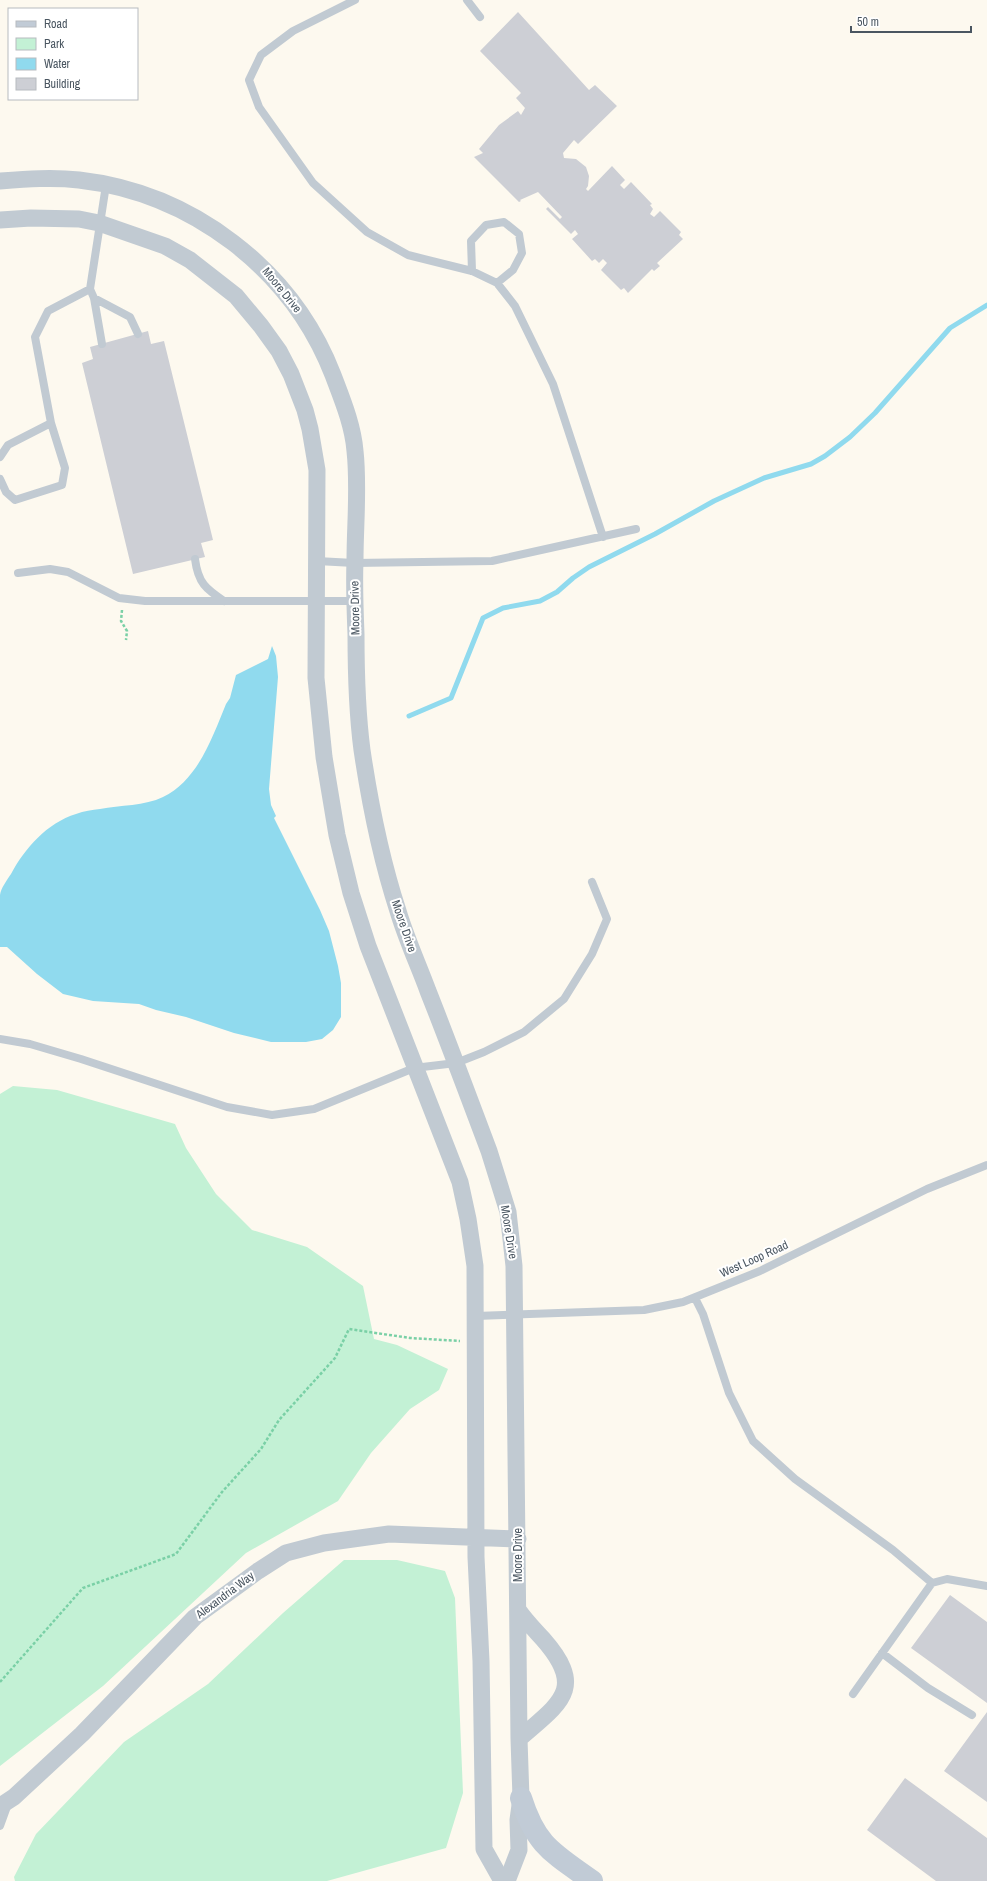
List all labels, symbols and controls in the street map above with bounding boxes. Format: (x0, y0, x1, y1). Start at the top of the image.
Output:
legend (8, 8, 138, 100)
scale bar (851, 8, 971, 34)
text: 50 m (857, 14, 879, 30)
text: Road (44, 16, 68, 32)
text: Park (44, 36, 64, 52)
text: Water (44, 56, 71, 72)
text: Building (44, 76, 81, 92)
street label: Moore Drive (259, 264, 305, 316)
street label: Moore Drive (347, 581, 363, 635)
street label: Moore Drive (388, 898, 420, 954)
street label: Moore Drive (497, 1204, 521, 1260)
street label: West Loop Road (717, 1237, 791, 1281)
street label: Moore Drive (510, 1528, 526, 1582)
street label: Alexandria Way (192, 1568, 257, 1623)

